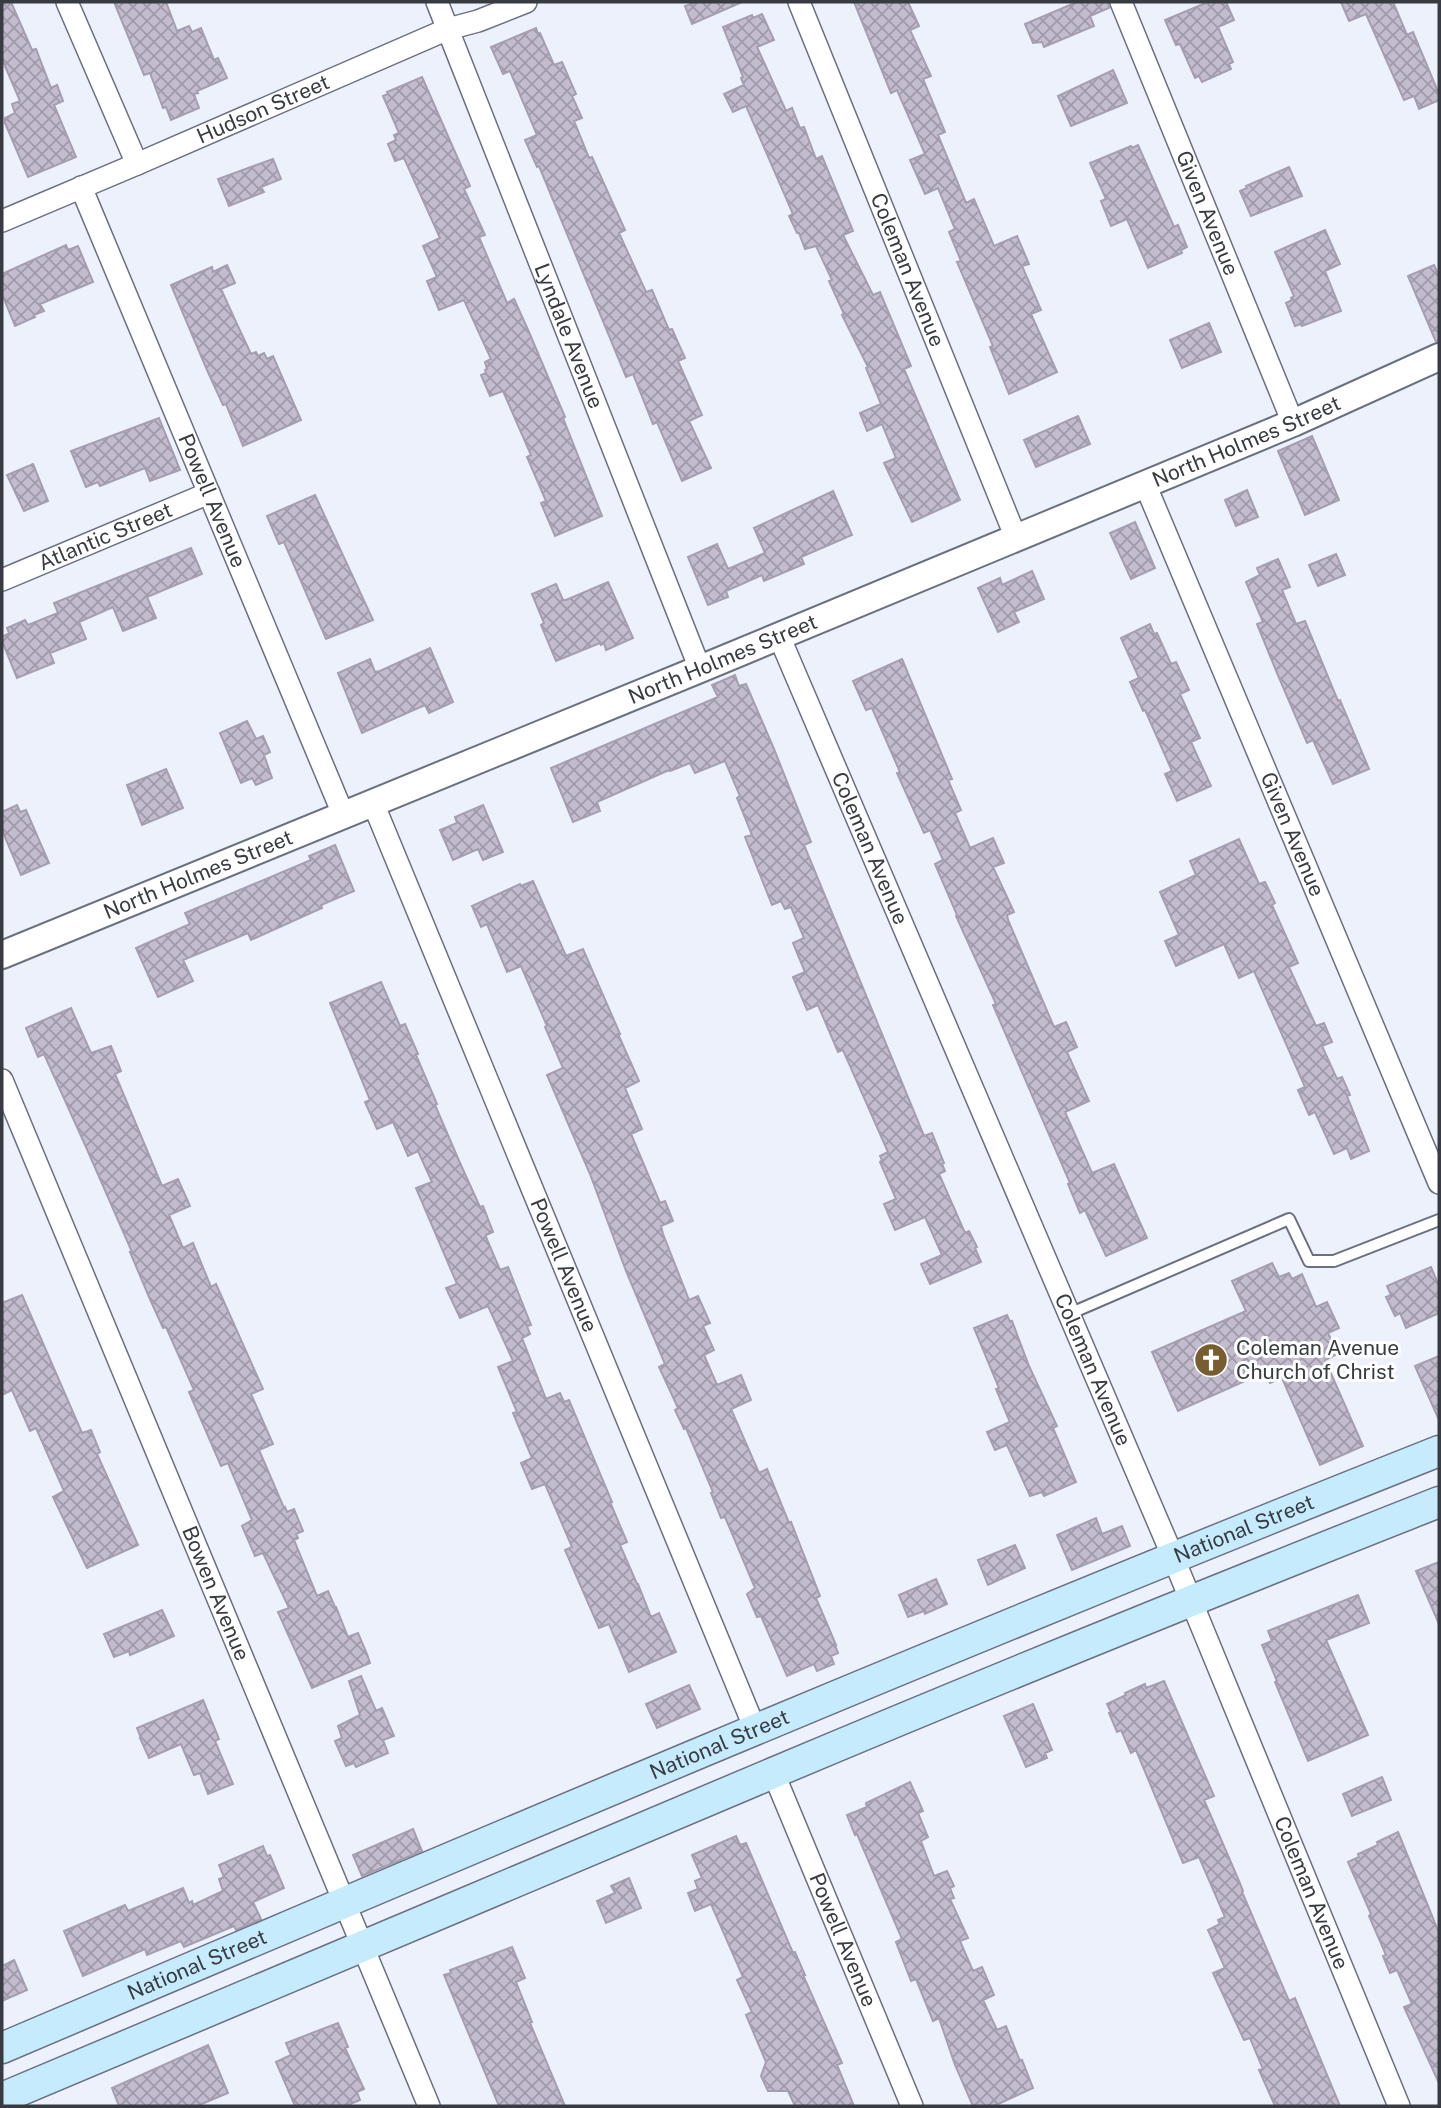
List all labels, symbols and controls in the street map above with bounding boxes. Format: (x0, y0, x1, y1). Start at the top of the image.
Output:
street label: Hudson Street (193, 69, 333, 149)
street label: Given Avenue (1171, 147, 1244, 279)
street label: Coleman Avenue (866, 189, 950, 350)
street label: Lyndale Avenue (529, 260, 609, 412)
street label: North Holmes Street (1148, 390, 1344, 492)
street label: Powell Avenue (174, 430, 252, 571)
street label: Atlantic Street (34, 497, 176, 575)
street label: North Holmes Street (624, 609, 821, 709)
street label: Coleman Avenue (827, 768, 914, 928)
street label: Given Avenue (1256, 768, 1330, 900)
street label: North Holmes Street (100, 824, 296, 924)
street label: Powell Avenue (525, 1194, 603, 1336)
street label: Coleman Avenue (1050, 1290, 1137, 1449)
place label: Coleman Avenue Church of Christ (1236, 1335, 1399, 1384)
church icon: Coleman Avenue Church of Christ (1192, 1341, 1230, 1379)
street label: National Street (1170, 1489, 1317, 1568)
street label: Bowen Avenue (177, 1522, 255, 1664)
street label: National Street (646, 1704, 793, 1784)
street label: Coleman Avenue (1269, 1812, 1354, 1973)
street label: Powell Avenue (804, 1869, 882, 2011)
street label: National Street (124, 1924, 270, 2005)

